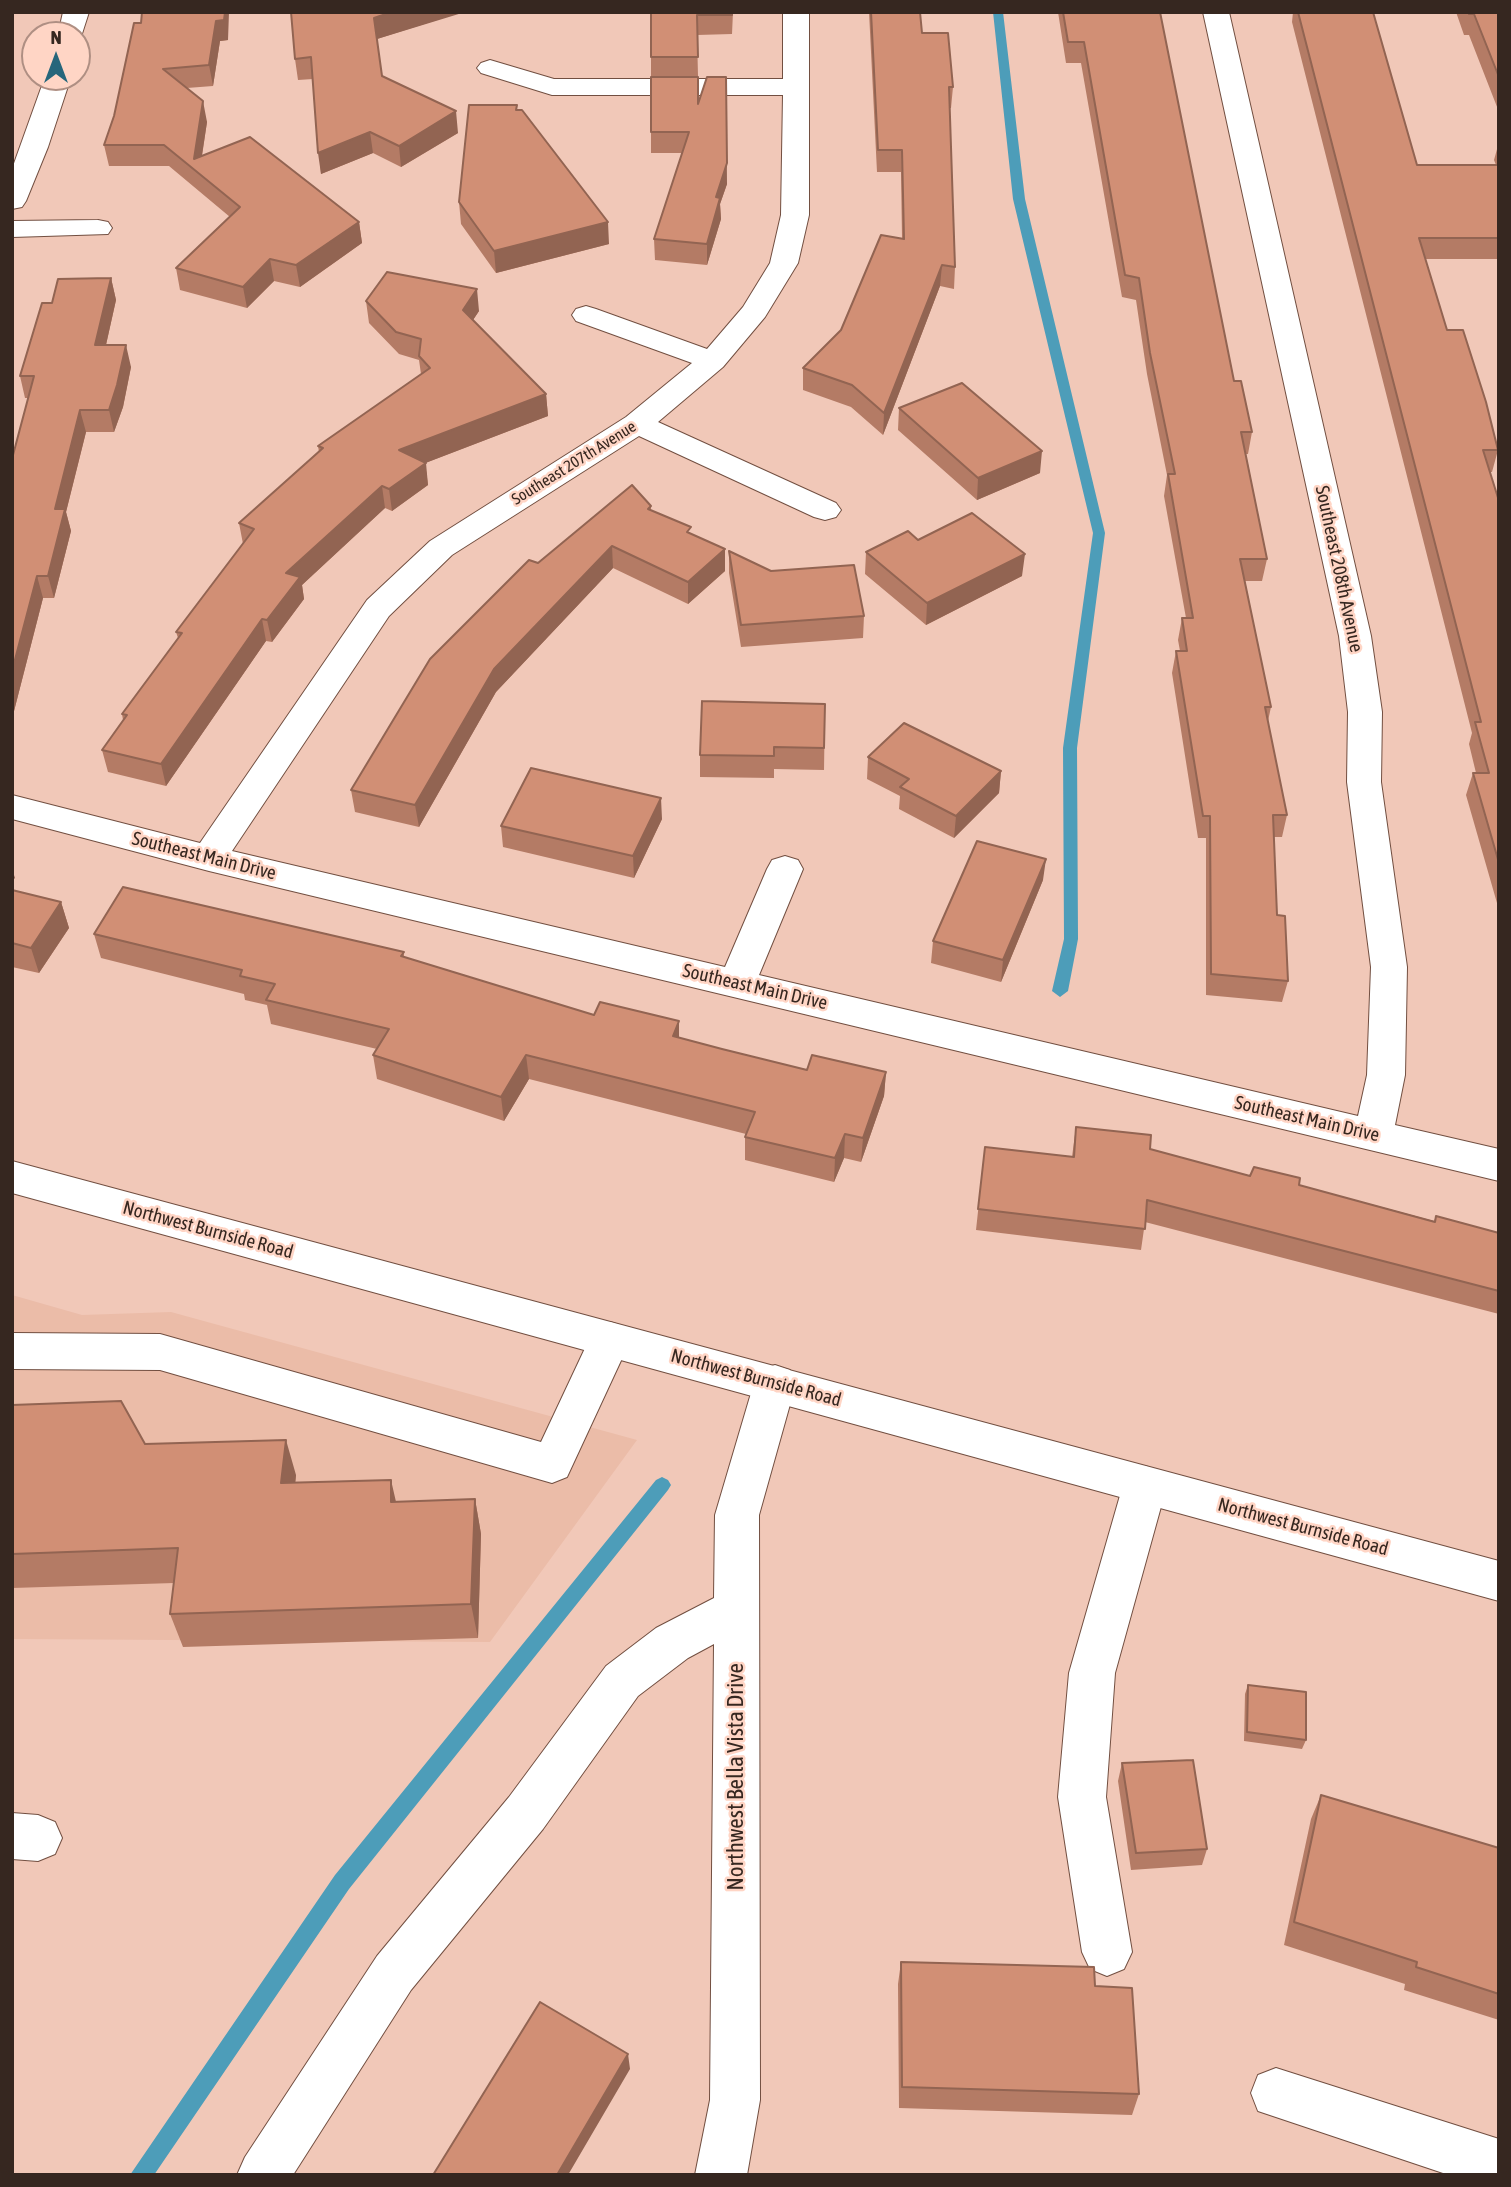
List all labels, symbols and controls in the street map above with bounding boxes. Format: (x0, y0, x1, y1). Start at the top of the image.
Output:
north arrow (21, 21, 91, 91)
text: N (50, 26, 62, 48)
street label: Southeast 207th Avenue (508, 417, 640, 509)
street label: Southeast 208th Avenue (1310, 484, 1368, 654)
street label: Southeast Main Drive (130, 827, 278, 885)
street label: Southeast Main Drive (681, 959, 829, 1015)
street label: Southeast Main Drive (1233, 1091, 1381, 1147)
street label: Northwest Burnside Road (120, 1196, 296, 1264)
street label: Northwest Burnside Road (668, 1344, 844, 1412)
street label: Northwest Burnside Road (1215, 1493, 1391, 1561)
street label: Northwest Bella Vista Drive (722, 1663, 750, 1891)

